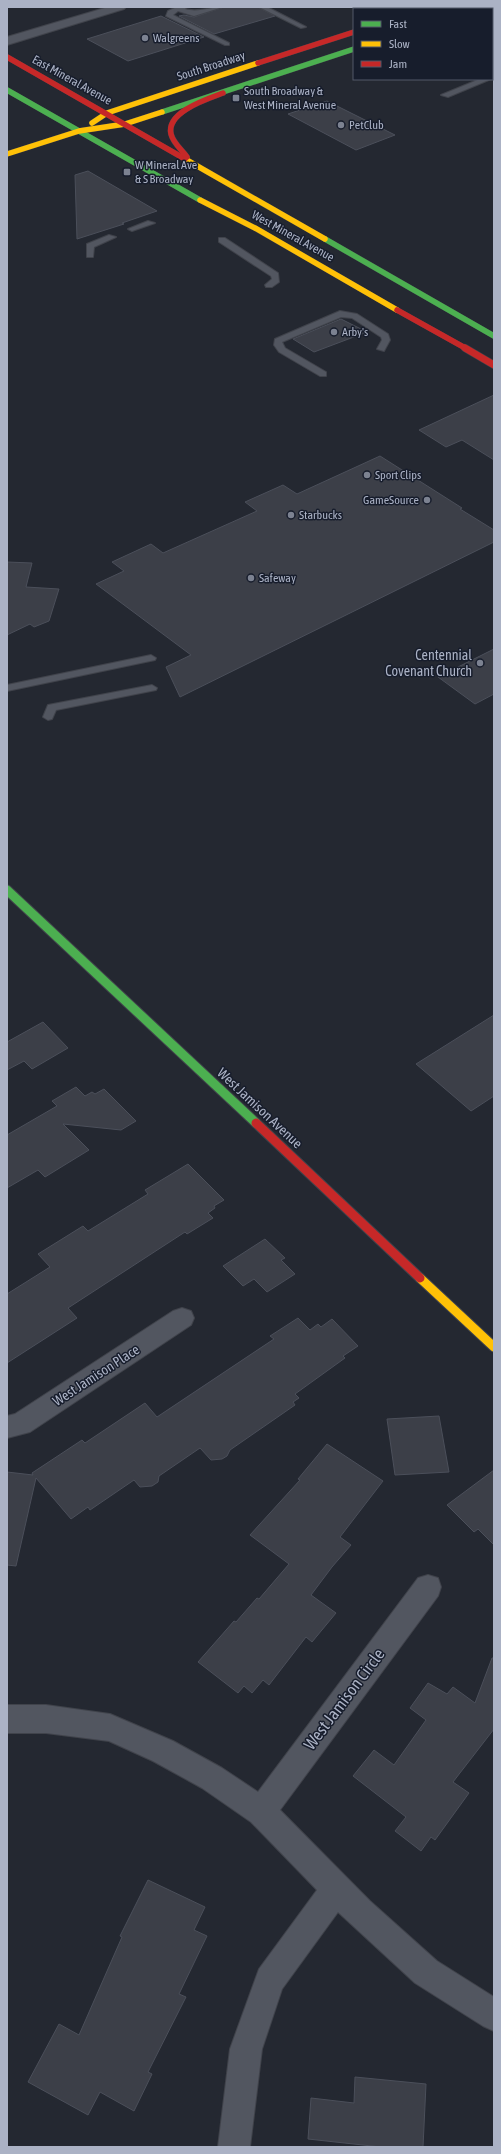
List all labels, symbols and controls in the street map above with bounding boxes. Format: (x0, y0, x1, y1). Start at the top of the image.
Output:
legend (353, 8, 493, 80)
text: Fast (389, 17, 407, 31)
place label: Walgreens (153, 31, 200, 45)
marker: Walgreens (140, 33, 150, 43)
text: Slow (389, 37, 410, 51)
street label: South Broadway (175, 48, 247, 84)
street label: East Mineral Avenue (30, 52, 114, 108)
text: Jam (389, 57, 407, 71)
place label: South Broadway & West Mineral Avenue (244, 84, 336, 112)
marker: South Broadway & West Mineral Avenue (231, 93, 241, 103)
place label: PetClub (349, 118, 384, 132)
marker: PetClub (336, 120, 346, 130)
place label: W Mineral Ave & S Broadway (135, 158, 197, 186)
marker: W Mineral Ave & S Broadway (122, 167, 132, 177)
street label: West Mineral Avenue (249, 208, 337, 264)
place label: Arby's (342, 325, 368, 339)
marker: Arby's (329, 327, 339, 337)
place label: Sport Clips (375, 468, 421, 482)
marker: Sport Clips (362, 470, 372, 480)
place label: GameSource (363, 493, 419, 507)
marker: GameSource (422, 495, 432, 505)
place label: Starbucks (299, 508, 342, 522)
marker: Starbucks (286, 510, 296, 520)
place label: Safeway (259, 571, 296, 585)
marker: Safeway (246, 573, 256, 583)
place label: Centennial Covenant Church (385, 647, 472, 679)
marker: Centennial Covenant Church (475, 658, 485, 668)
street label: West Jamison Avenue (214, 1065, 306, 1151)
street label: West Jamison Place (50, 1341, 142, 1409)
street label: West Jamison Circle (299, 1644, 389, 1754)

